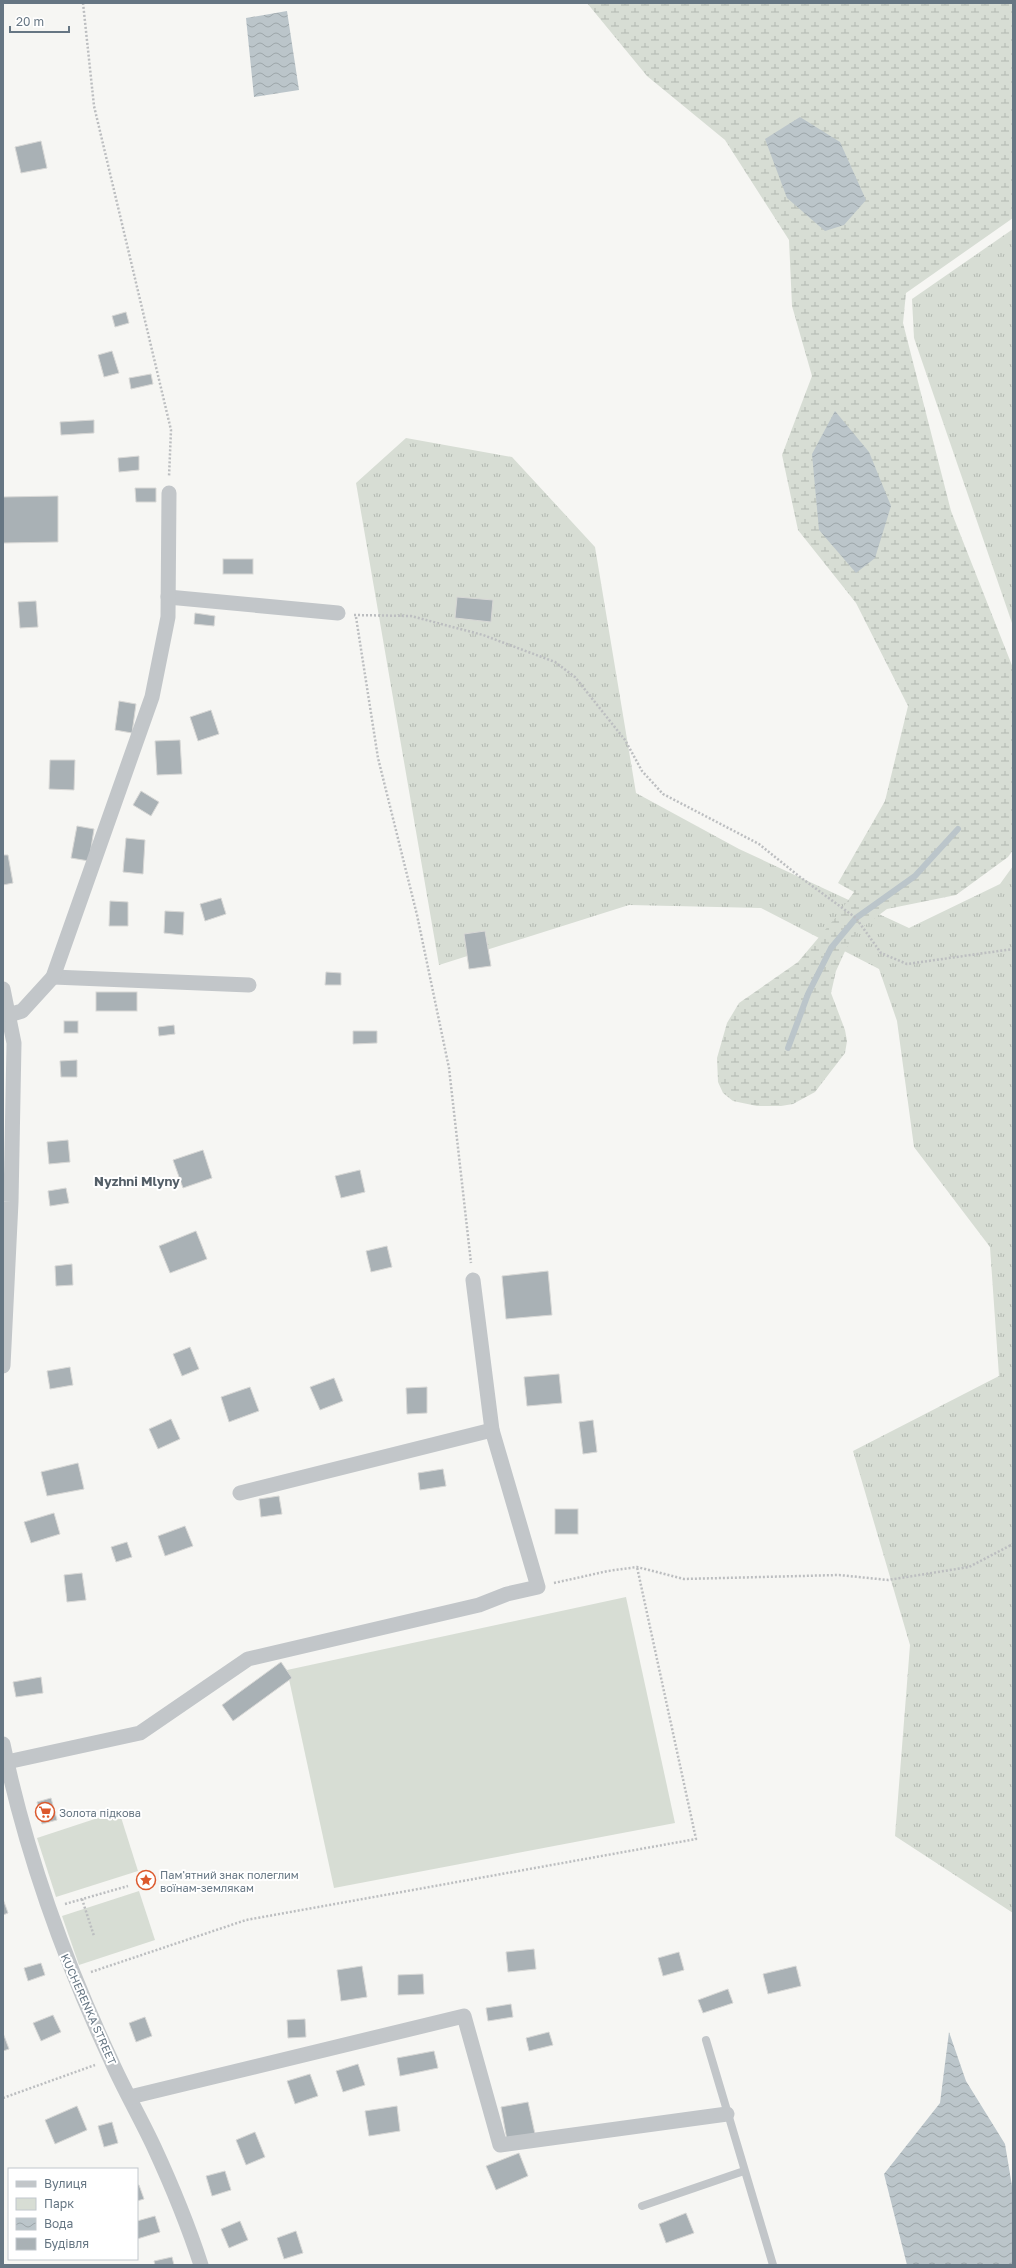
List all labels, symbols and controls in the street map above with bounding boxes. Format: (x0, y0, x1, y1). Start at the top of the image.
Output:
scale bar (10, 8, 69, 34)
text: 20 m (16, 14, 44, 29)
district label: Nyzhni Mlyny (94, 1173, 180, 1189)
supermarket icon: Золота підкова (34, 1801, 56, 1823)
place label: Золота підкова (59, 1806, 141, 1819)
place label: Пам'ятний знак полеглим воїнам-землякам (160, 1868, 299, 1894)
place icon: Пам'ятний знак полеглим воїнам-землякам (135, 1869, 157, 1891)
street label: KUCHERENKA STREET (59, 1951, 119, 2067)
legend (8, 2168, 138, 2260)
text: Вулиця (44, 2176, 87, 2191)
text: Парк (44, 2196, 74, 2211)
text: Вода (44, 2216, 73, 2231)
text: Будівля (44, 2236, 89, 2251)

